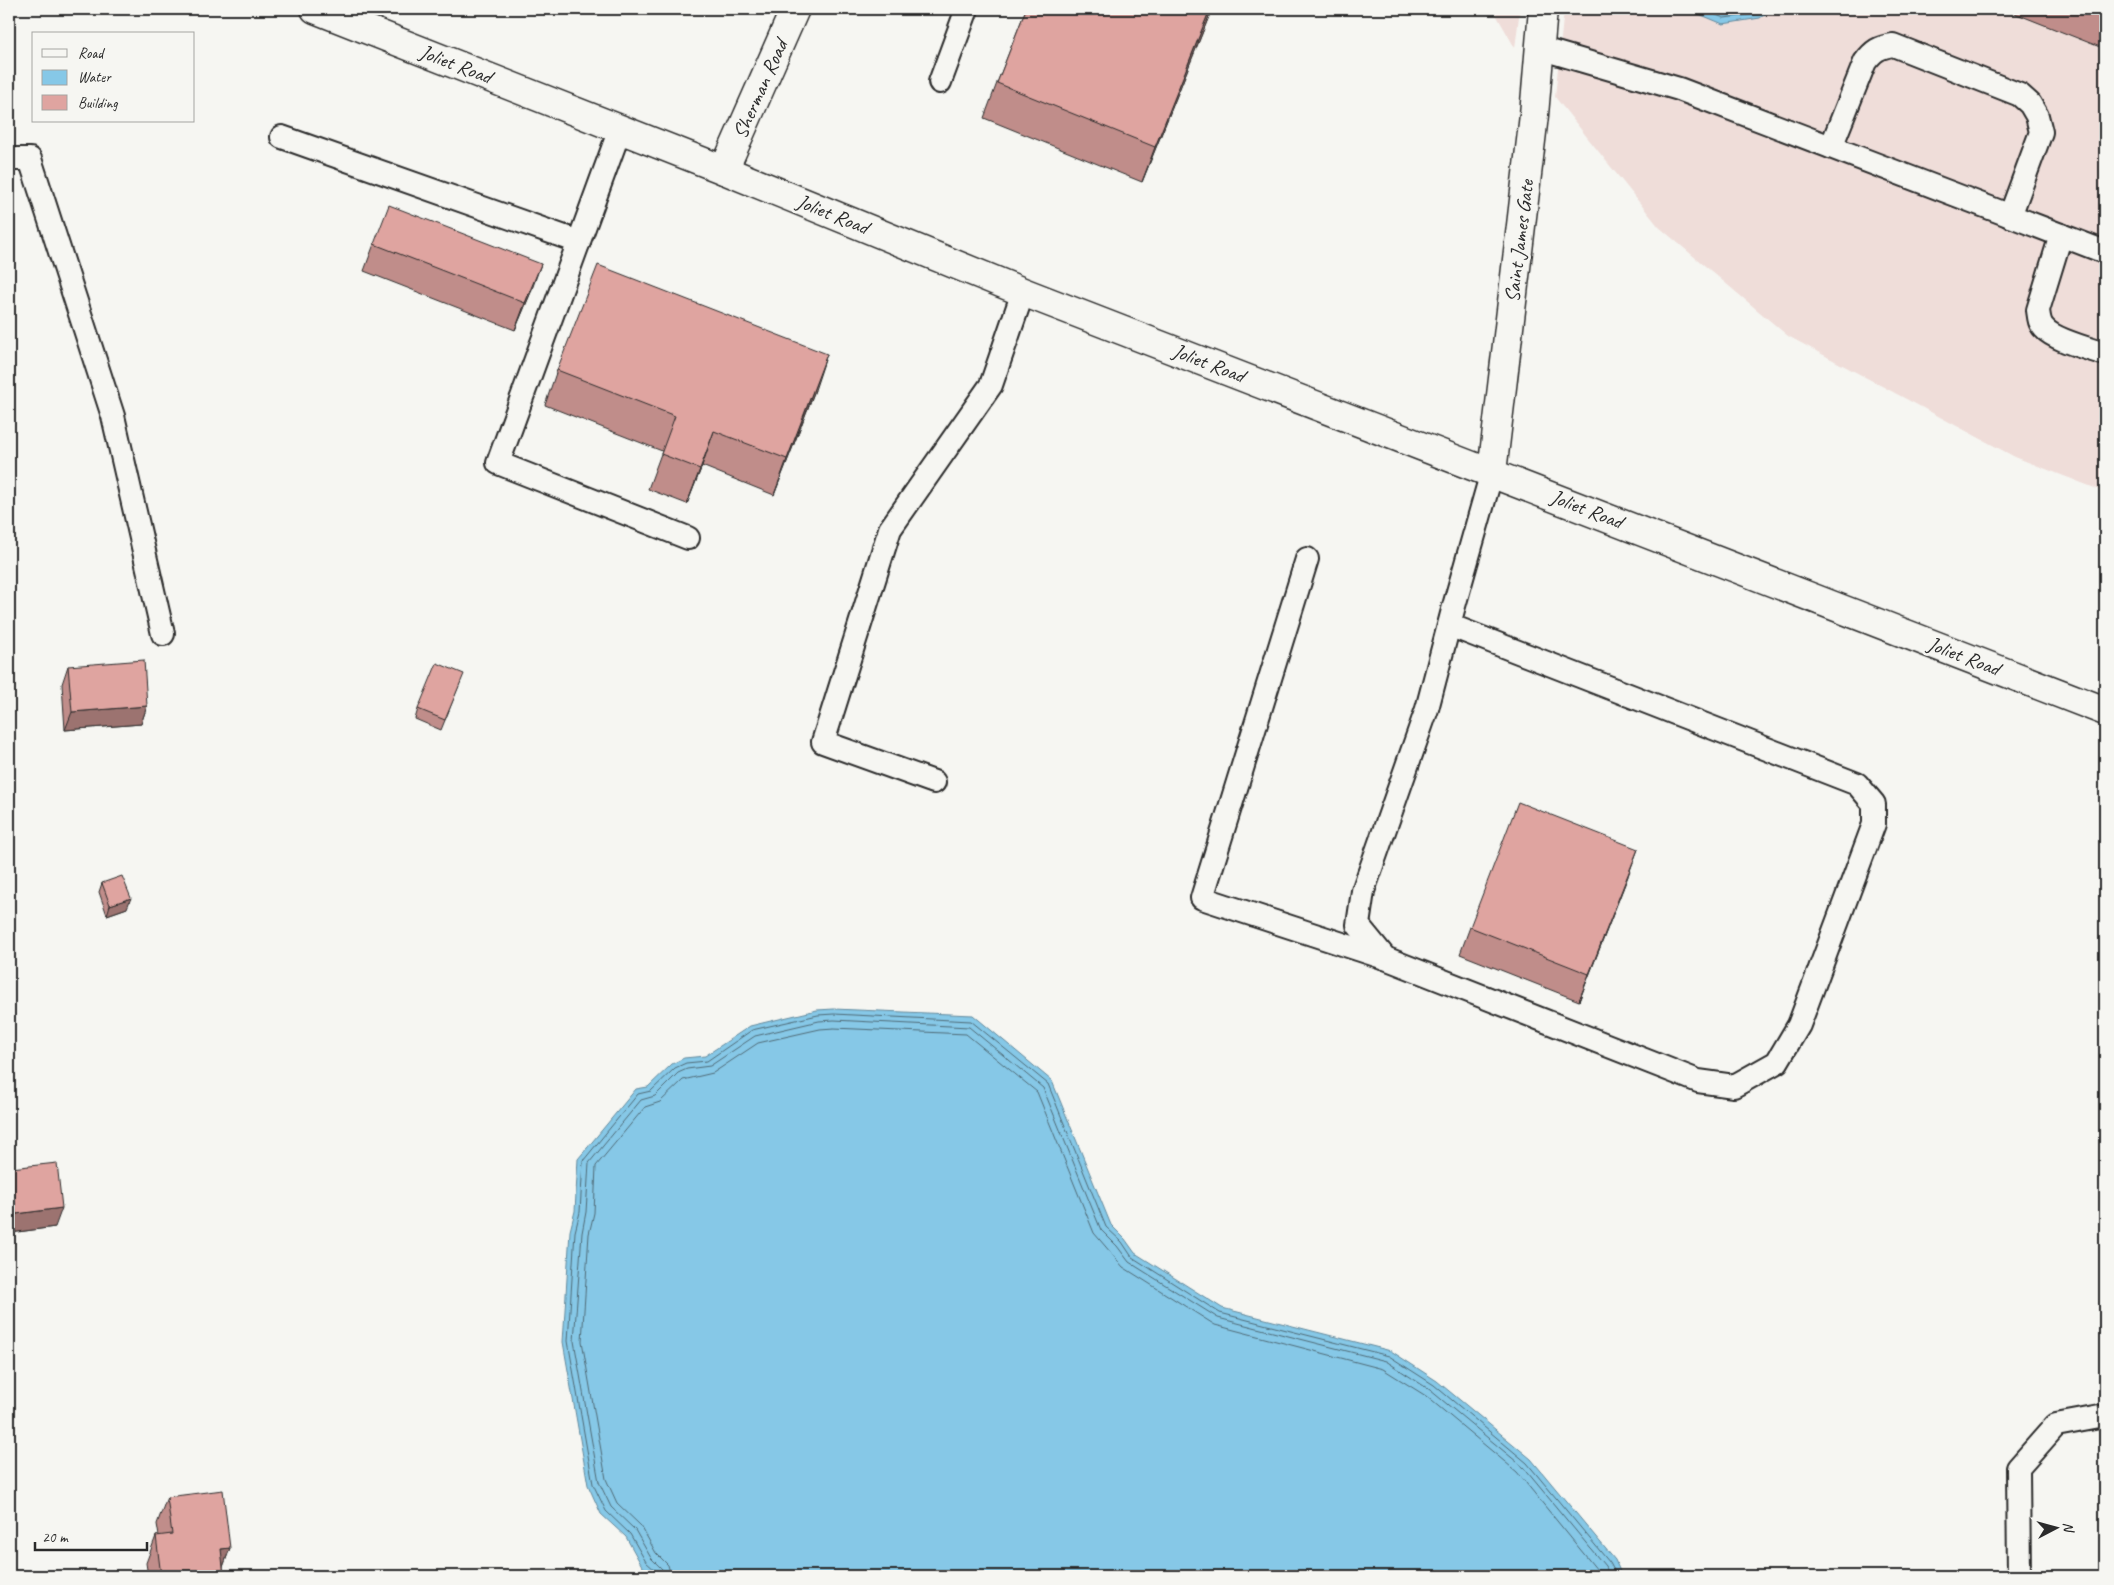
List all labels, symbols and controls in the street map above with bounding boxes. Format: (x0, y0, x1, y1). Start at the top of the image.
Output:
legend (32, 32, 195, 122)
street label: Sherman Road (727, 32, 795, 142)
street label: Joliet Road (415, 38, 498, 91)
text: Road (78, 44, 105, 63)
text: Water (78, 68, 112, 87)
text: Building (78, 94, 118, 113)
street label: Saint James Gate (1499, 177, 1540, 304)
street label: Joliet Road (792, 188, 875, 241)
street label: Joliet Road (1168, 337, 1251, 390)
street label: Joliet Road (1546, 483, 1629, 536)
street label: Joliet Road (1923, 630, 2006, 683)
north arrow (2032, 1502, 2082, 1552)
scale bar (35, 1520, 148, 1552)
text: N (2060, 1521, 2078, 1534)
text: 20 m (42, 1528, 69, 1547)

